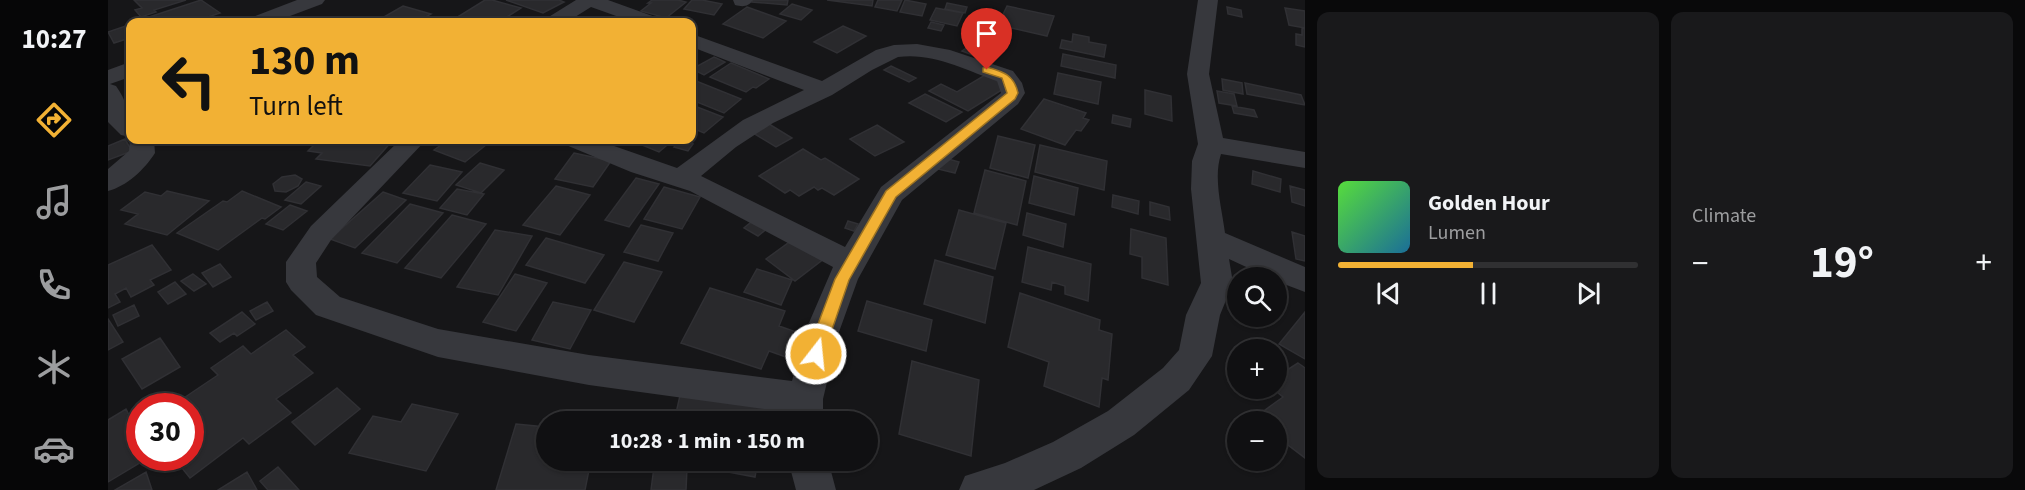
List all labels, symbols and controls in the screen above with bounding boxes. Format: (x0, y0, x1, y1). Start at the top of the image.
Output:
pin (961, 8, 1012, 70)
icon: arrive (970, 17, 1003, 50)
text: 10:27 (21, 20, 87, 59)
text: 130 m (249, 31, 360, 91)
icon: left (150, 42, 228, 120)
text: Turn left (249, 87, 343, 126)
icon: directions (33, 99, 75, 141)
icon: music (33, 181, 75, 223)
text: Golden Hour (1428, 187, 1550, 219)
text: Climate (1692, 202, 1756, 230)
text: Lumen (1428, 219, 1486, 247)
text: 19° (1810, 231, 1874, 295)
text: − (1692, 240, 1708, 287)
text: + (1976, 240, 1992, 287)
icon: phone (33, 264, 75, 306)
map controls (1227, 267, 1287, 471)
button: search (1227, 267, 1287, 327)
icon: previous (1372, 277, 1405, 310)
icon: pause (1472, 277, 1505, 310)
icon: next (1572, 277, 1605, 310)
position arrow (784, 322, 848, 386)
button: + (1227, 339, 1287, 399)
icon: climate (33, 346, 75, 388)
speed limit sign: 30 (126, 393, 204, 471)
button: − (1227, 411, 1287, 471)
text: 10:28 · 1 min · 150 m (609, 425, 805, 457)
icon: car (33, 428, 75, 470)

